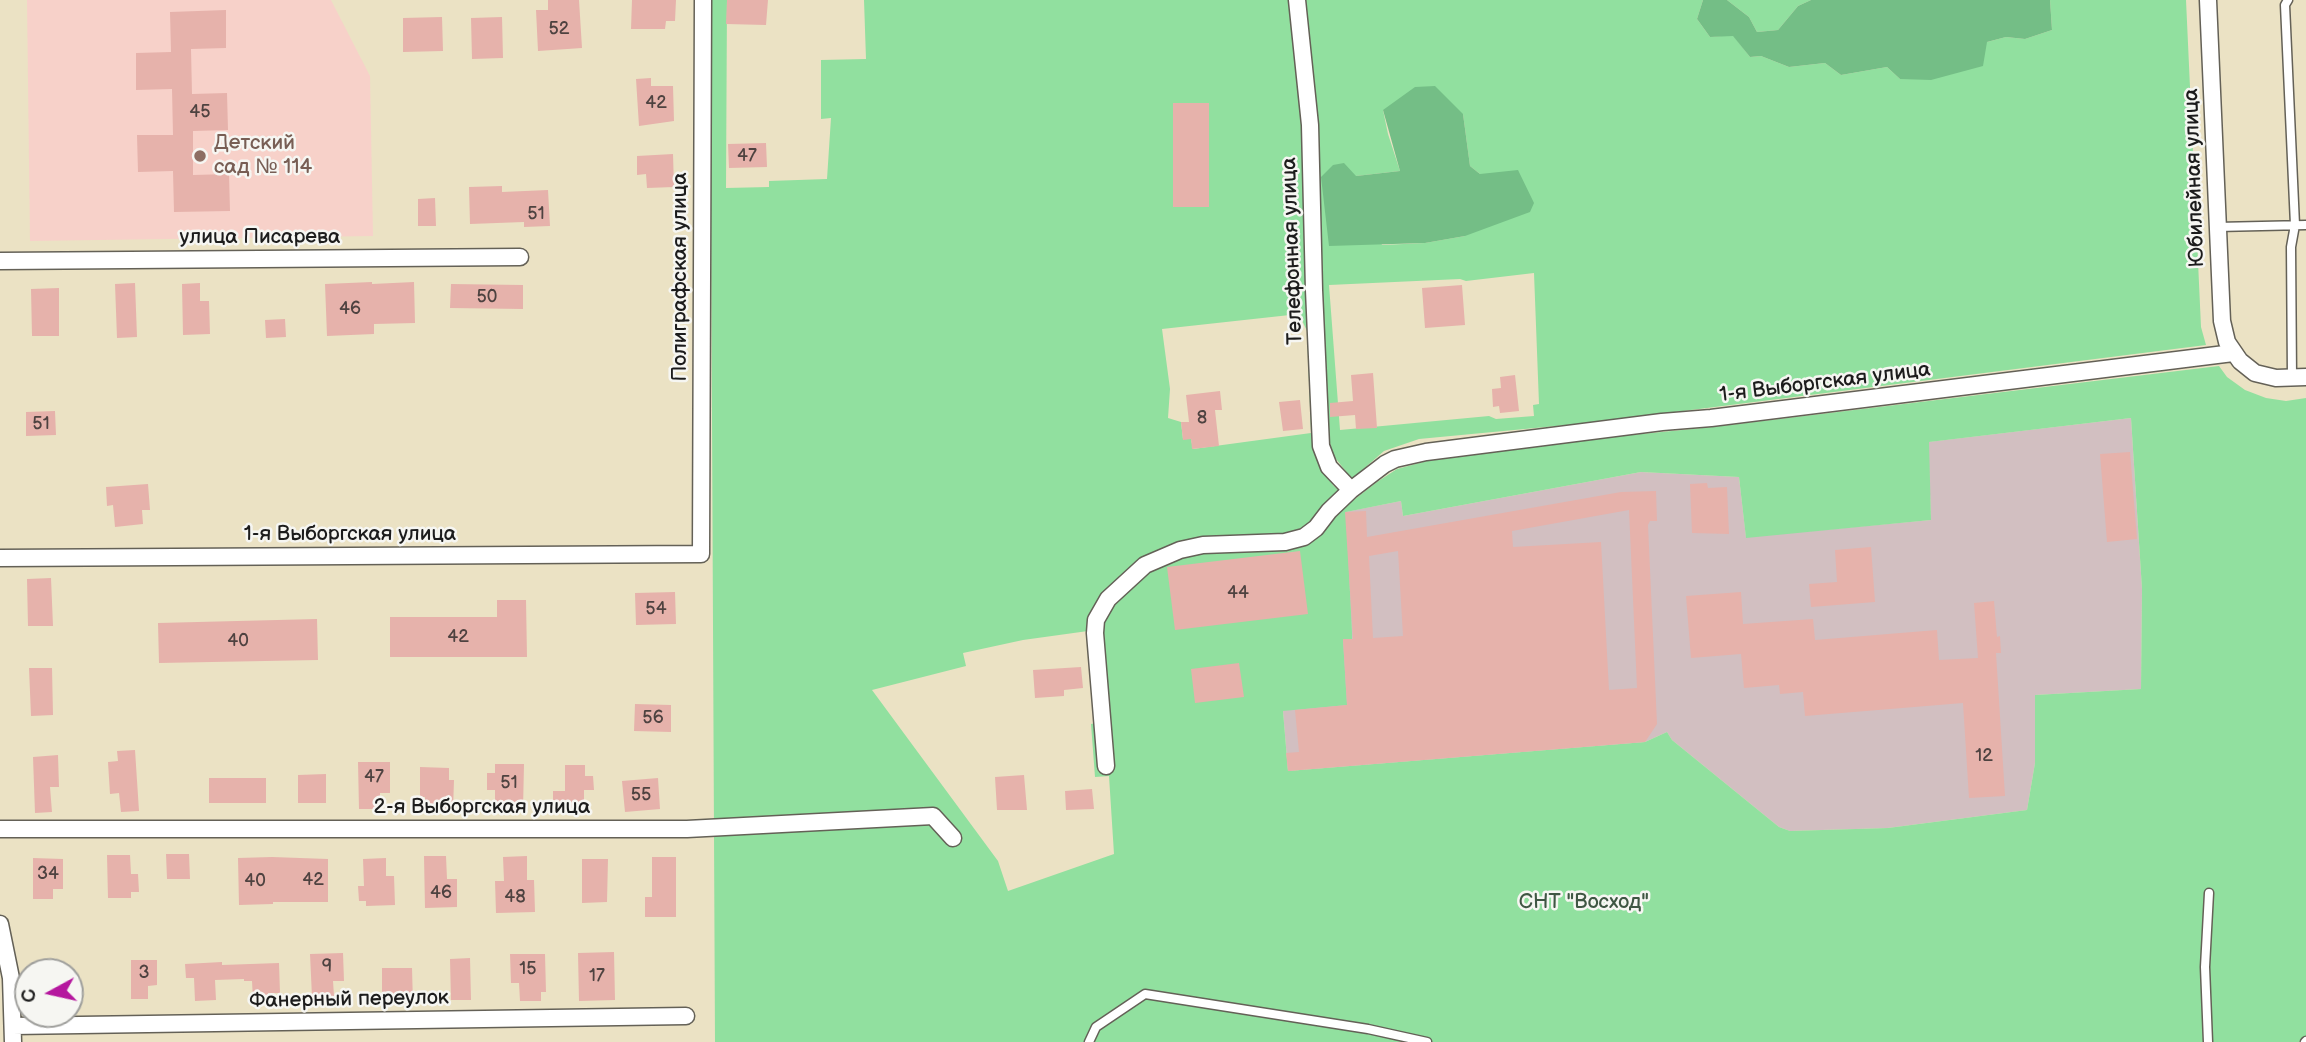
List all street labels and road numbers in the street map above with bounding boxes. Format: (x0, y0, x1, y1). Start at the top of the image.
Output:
street label: Юбилейная улица (2179, 88, 2211, 268)
street label: Телефонная улица (1277, 157, 1309, 345)
street label: Полиграфская улица (668, 172, 694, 382)
street label: улица Писарева (180, 225, 340, 251)
street label: 1-я Выборгская улица (1718, 358, 1932, 408)
street label: 1-я Выборгская улица (244, 522, 456, 548)
street label: 2-я Выборгская улица (374, 795, 590, 821)
street label: Фанерный переулок (249, 986, 449, 1014)

